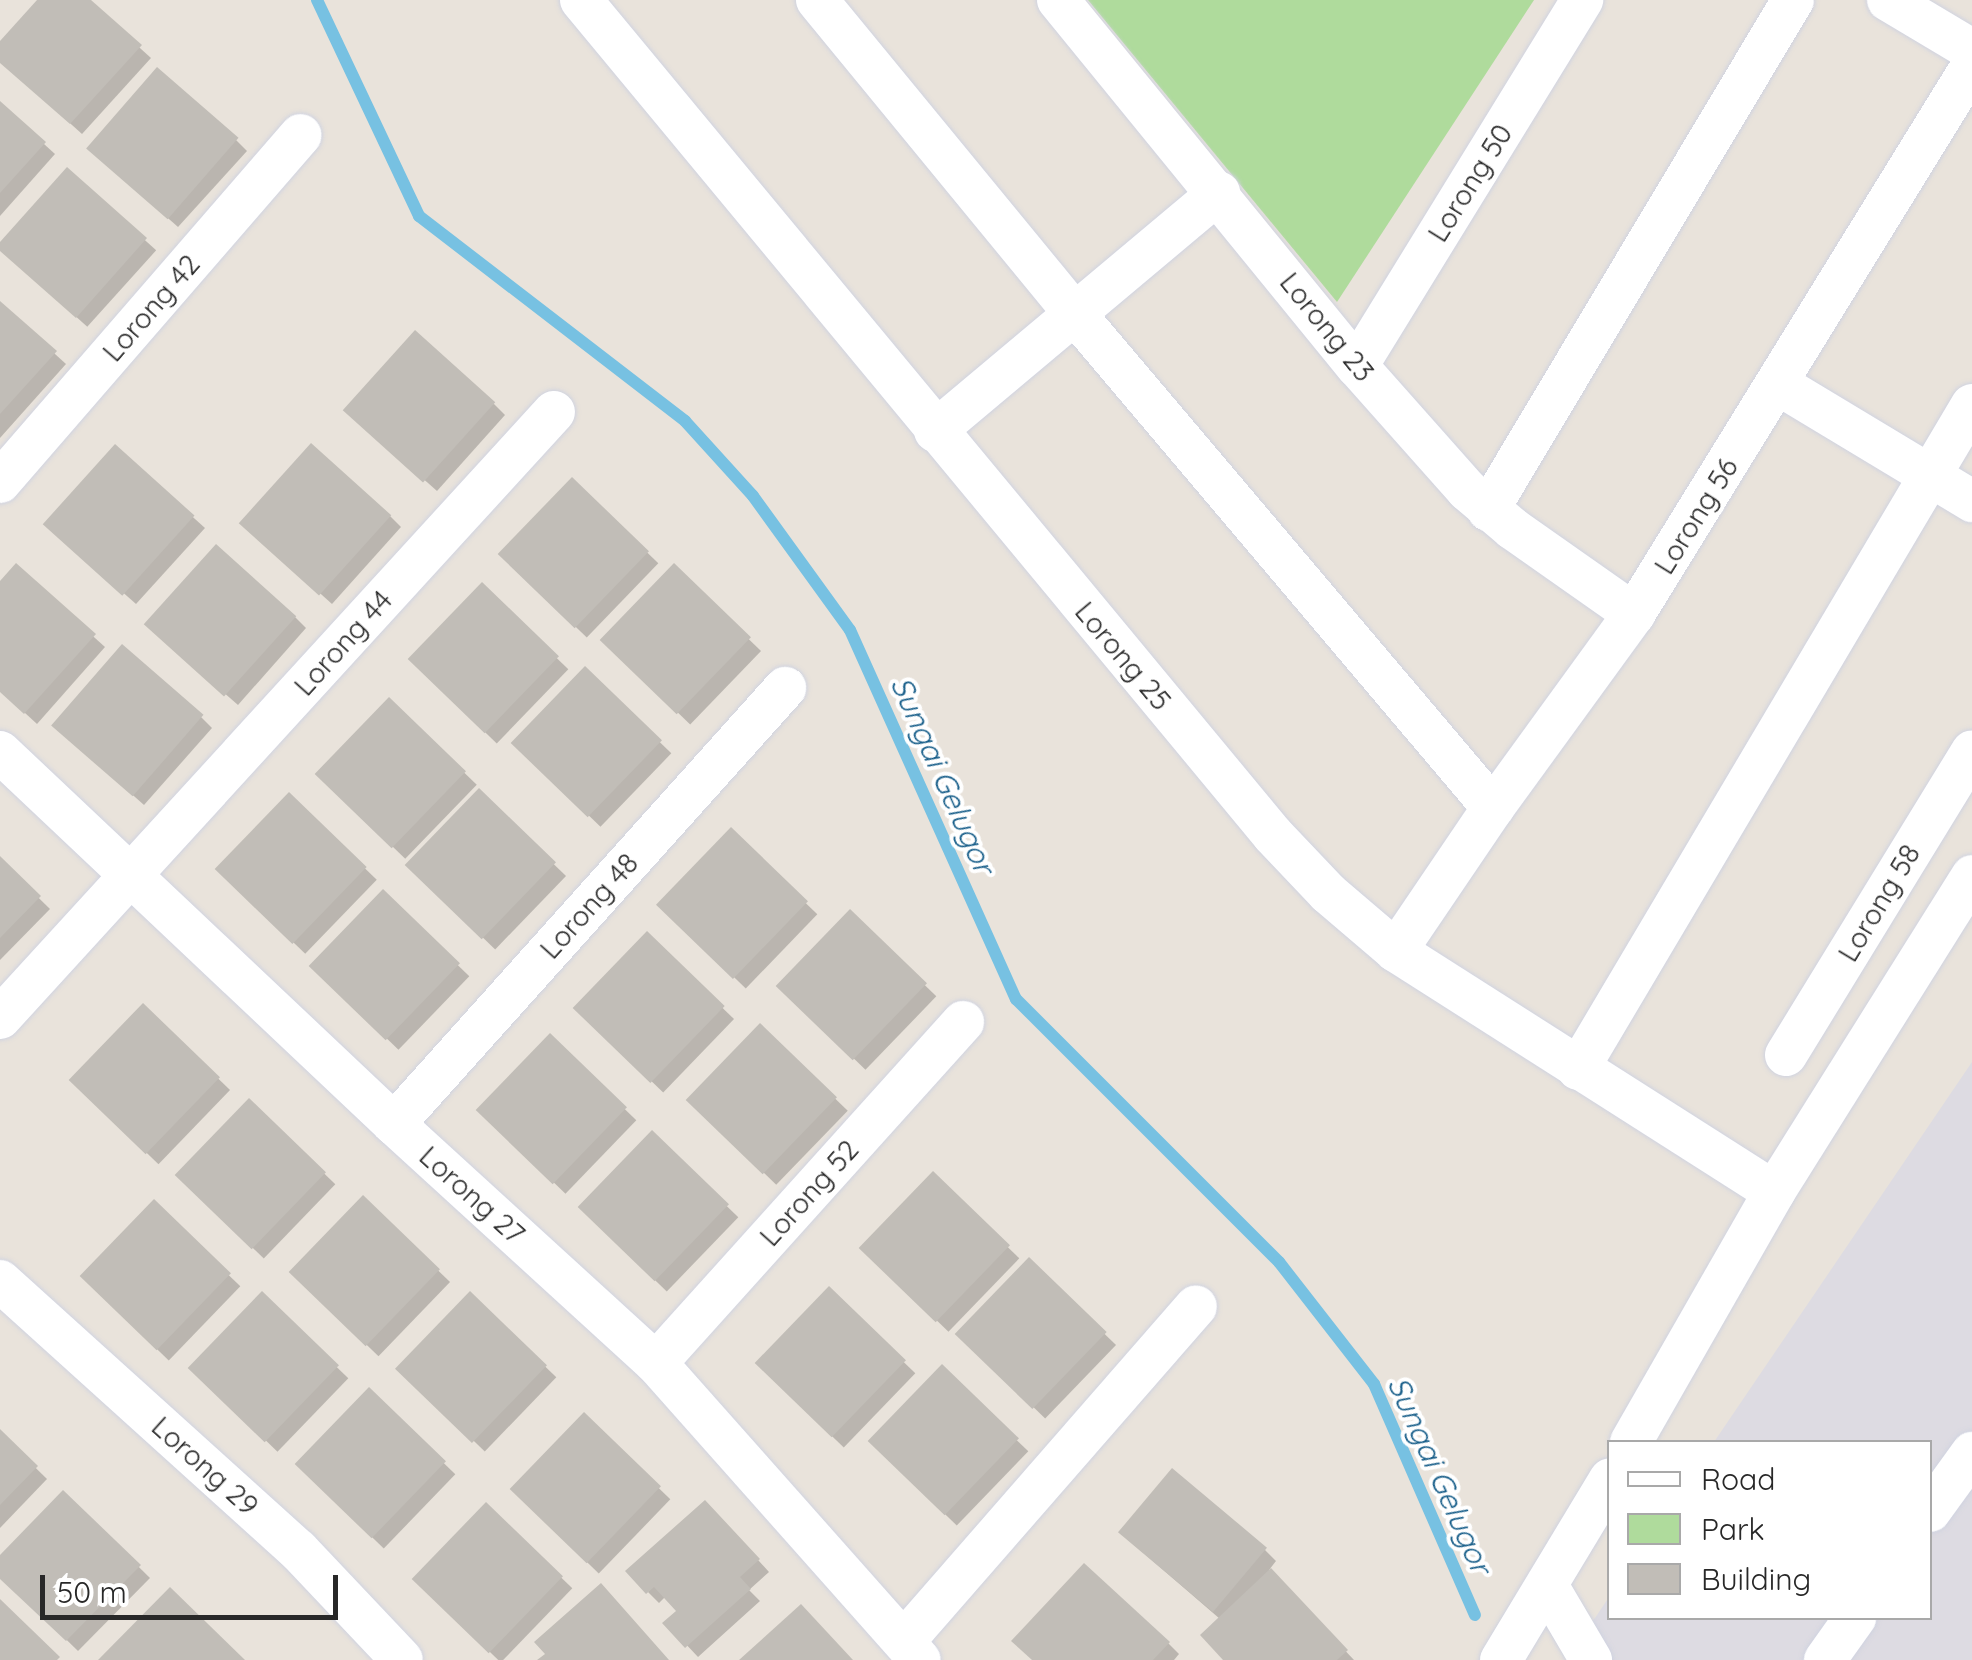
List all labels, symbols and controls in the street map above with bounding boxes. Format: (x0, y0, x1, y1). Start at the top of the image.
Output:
street label: Lorong 50 (1421, 118, 1519, 248)
street label: Lorong 42 (96, 248, 206, 368)
street label: Lorong 23 (1273, 266, 1381, 388)
street label: Lorong 56 (1647, 452, 1745, 580)
street label: Lorong 44 (287, 584, 399, 702)
street label: Lorong 25 (1068, 595, 1178, 717)
water label: Sungai Gelugor (883, 671, 1003, 879)
street label: Lorong 58 (1831, 838, 1927, 968)
street label: Lorong 48 (533, 846, 645, 966)
street label: Lorong 52 (753, 1133, 865, 1253)
street label: Lorong 27 (413, 1139, 531, 1251)
water label: Sungai Gelugor (1380, 1371, 1500, 1579)
street label: Lorong 29 (145, 1410, 265, 1522)
legend (1607, 1440, 1932, 1620)
text: Road (1701, 1460, 1775, 1498)
text: Park (1701, 1510, 1765, 1548)
scale bar (45, 1555, 342, 1617)
text: Building (1701, 1560, 1811, 1598)
text: 50 m (57, 1573, 127, 1611)

